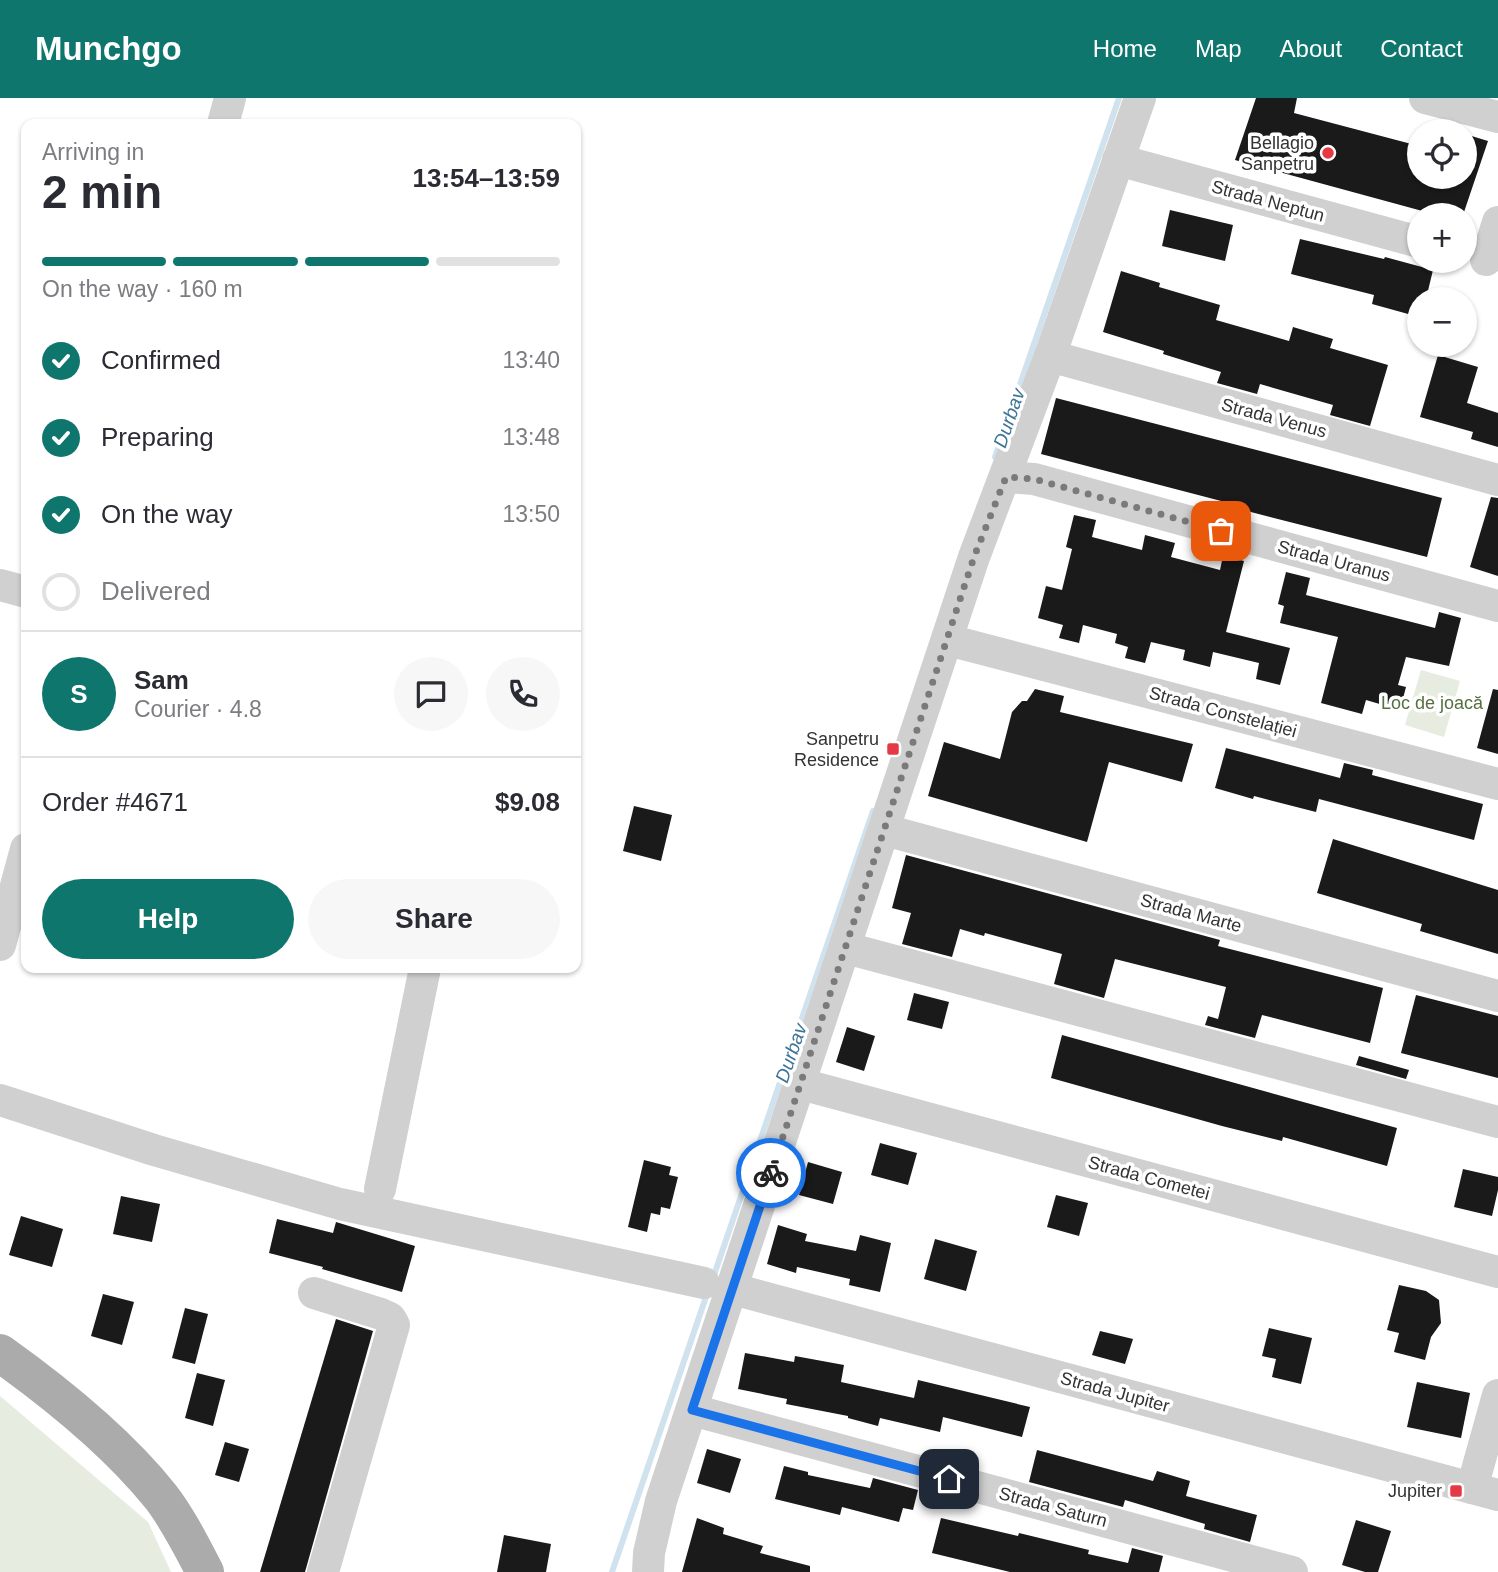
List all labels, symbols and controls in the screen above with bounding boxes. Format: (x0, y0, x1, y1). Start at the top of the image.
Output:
text: Munchgo (35, 30, 182, 67)
text: Home (1093, 35, 1157, 62)
text: Map (1195, 35, 1242, 62)
text: About (1280, 35, 1342, 62)
text: Contact (1380, 35, 1463, 62)
map controls (1407, 119, 1477, 357)
button: locate (1407, 119, 1477, 189)
place label: Bellagio Sanpetru (1241, 133, 1314, 174)
text: Arriving in (42, 139, 144, 165)
marker: Bellagio Sanpetru (1320, 145, 1336, 161)
text: 13:54–13:59 (413, 163, 560, 193)
text: 2 min (42, 166, 162, 218)
street label: Strada Neptun (1209, 176, 1327, 226)
button: + (1407, 203, 1477, 273)
text: On the way · 160 m (42, 276, 243, 302)
button: − (1407, 287, 1477, 357)
icon: check (42, 342, 80, 380)
text: Confirmed (101, 345, 221, 375)
text: 13:40 (502, 347, 560, 373)
water label: Durbav (989, 384, 1029, 450)
street label: Strada Venus (1219, 394, 1329, 442)
icon: check (42, 419, 80, 457)
text: Preparing (101, 422, 214, 452)
text: 13:48 (502, 424, 560, 450)
icon: check (42, 496, 80, 534)
text: On the way (101, 499, 233, 529)
text: 13:50 (502, 501, 560, 527)
pin (1191, 501, 1251, 561)
icon: bag (1202, 512, 1240, 550)
street label: Strada Uranus (1275, 536, 1393, 586)
text: Delivered (101, 576, 211, 606)
button: chat (394, 657, 468, 731)
button: phone (486, 657, 560, 731)
text: Sam (134, 665, 189, 695)
text: S (70, 679, 88, 709)
street label: Strada Constelației (1147, 683, 1299, 741)
park label: Loc de joacă (1381, 693, 1484, 713)
text: Courier · 4.8 (134, 696, 262, 722)
place label: Sanpetru Residence (794, 729, 879, 770)
marker: Sanpetru Residence (885, 741, 901, 757)
text: Order #4671 (42, 787, 188, 817)
text: $9.08 (495, 787, 560, 817)
button: Help (42, 879, 294, 959)
button: Share (308, 879, 560, 959)
street label: Strada Marte (1138, 890, 1244, 936)
water label: Durbav (771, 1019, 811, 1085)
courier (736, 1138, 806, 1208)
street label: Strada Cometei (1086, 1152, 1212, 1204)
icon: bike (752, 1154, 790, 1192)
street label: Strada Jupiter (1058, 1368, 1172, 1416)
pin (919, 1449, 979, 1509)
icon: home (930, 1460, 968, 1498)
place label: Jupiter (1388, 1481, 1442, 1501)
street label: Strada Saturn (997, 1483, 1109, 1531)
marker: Jupiter (1448, 1483, 1464, 1499)

